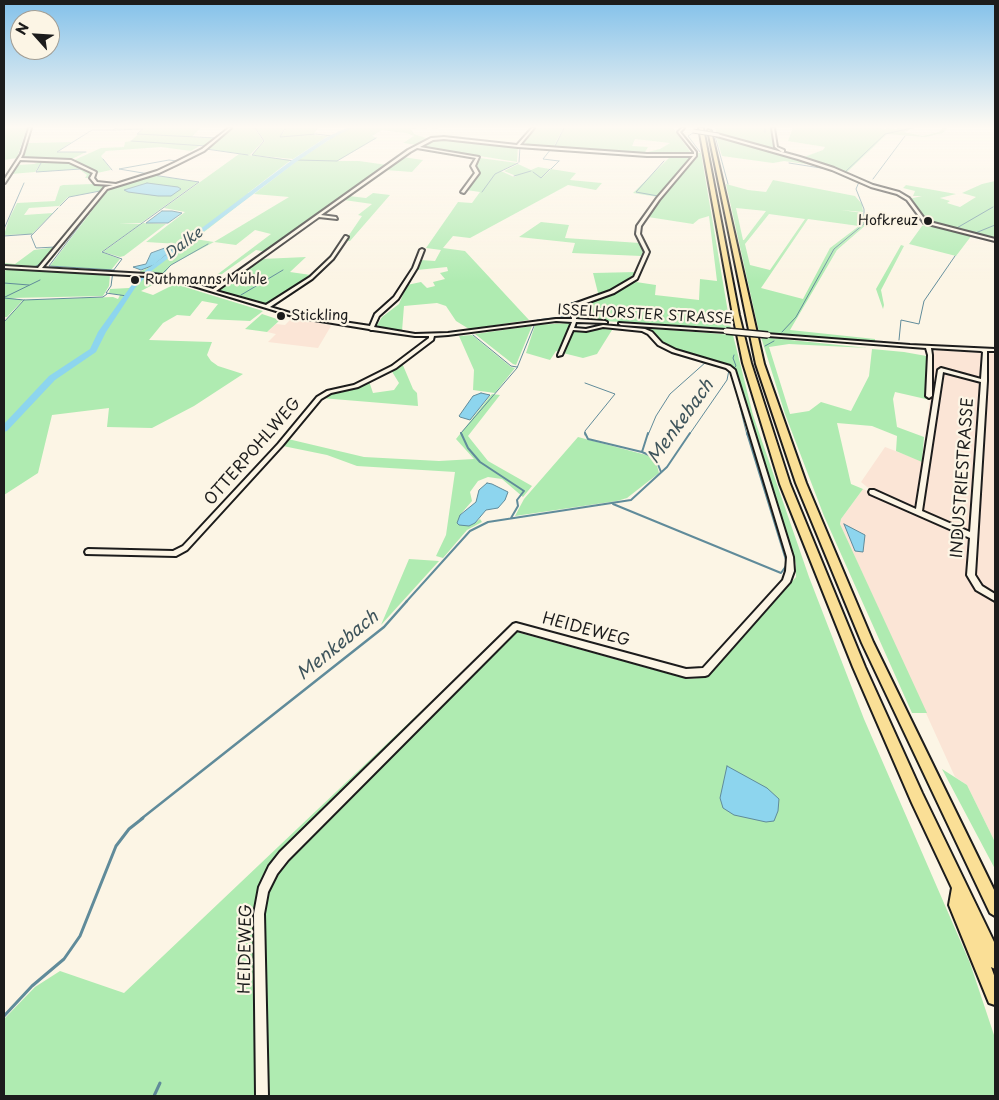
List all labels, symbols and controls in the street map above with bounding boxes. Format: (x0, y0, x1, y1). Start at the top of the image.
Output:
north arrow (10, 10, 60, 60)
text: N (10, 19, 34, 38)
place label: Hofkreuz (858, 213, 918, 229)
marker: Hofkreuz (922, 215, 934, 227)
water label: Dalke (162, 224, 206, 264)
place label: Ruthmanns Mühle (145, 272, 267, 288)
marker: Ruthmanns Mühle (129, 274, 141, 286)
street label: ISSELHORSTER STRASSE (557, 302, 733, 328)
place label: Stickling (291, 308, 348, 324)
marker: Stickling (275, 310, 287, 322)
water label: Menkebach (643, 376, 719, 468)
street label: OTTERPOHLWEG (201, 394, 305, 510)
street label: INDUSTRIESTRASSE (948, 397, 978, 559)
water label: Menkebach (293, 607, 383, 685)
street label: HEIDEWEG (540, 609, 632, 651)
street label: HEIDEWEG (236, 904, 256, 994)

